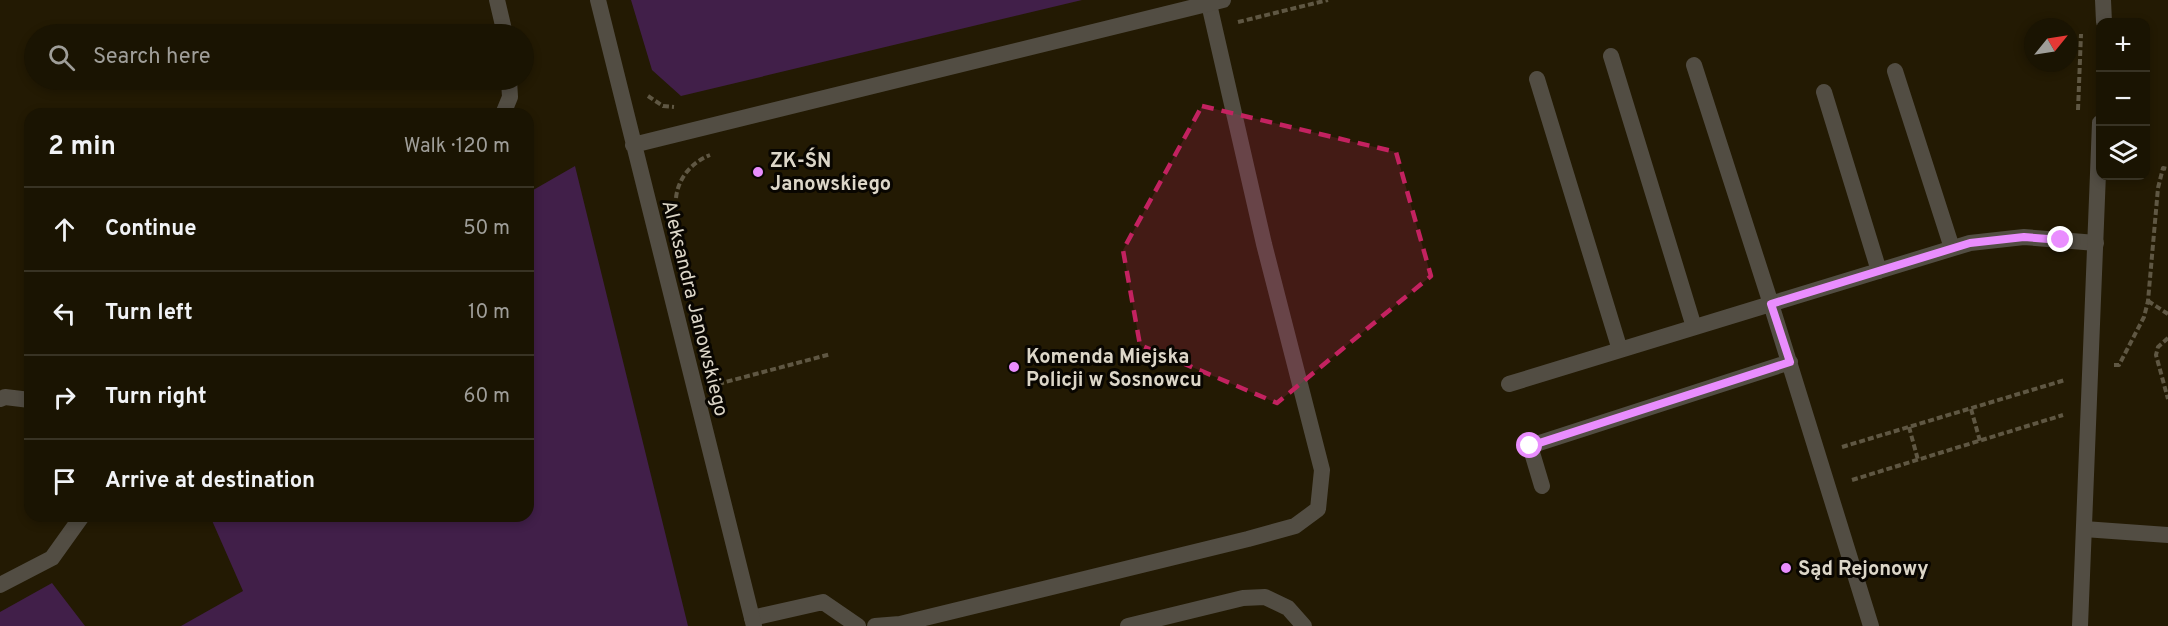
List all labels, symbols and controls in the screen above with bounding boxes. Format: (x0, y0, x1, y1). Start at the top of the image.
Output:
north arrow (2024, 18, 2078, 72)
map controls (2096, 18, 2150, 180)
button: + (2096, 18, 2150, 72)
search box (24, 24, 534, 90)
icon: search (45, 41, 78, 74)
text: Search here (93, 44, 211, 71)
button: − (2096, 72, 2150, 126)
button: layers (2096, 126, 2150, 180)
text: 2 min (48, 131, 116, 164)
text: Walk · 120 m (404, 134, 510, 160)
place label: ZK-ŚN Janowskiego (770, 147, 891, 198)
marker: ZK-ŚN Janowskiego (751, 165, 765, 179)
street label: Aleksandra Janowskiego (655, 198, 734, 419)
icon: ahead (48, 213, 81, 246)
text: Continue (105, 216, 196, 243)
text: 50 m (463, 216, 510, 242)
route end (2047, 226, 2073, 252)
icon: left (48, 297, 81, 330)
text: Turn left (105, 300, 193, 327)
text: 10 m (468, 300, 510, 326)
place label: Komenda Miejska Policji w Sosnowcu (1026, 345, 1202, 394)
marker: Komenda Miejska Policji w Sosnowcu (1007, 360, 1021, 374)
icon: right (48, 381, 81, 414)
text: Turn right (105, 384, 207, 411)
text: 60 m (464, 384, 510, 410)
route start (1516, 432, 1542, 458)
icon: arrive (48, 465, 81, 498)
text: Arrive at destination (105, 468, 315, 495)
place label: Sąd Rejonowy (1798, 557, 1929, 583)
marker: Sąd Rejonowy (1779, 561, 1793, 575)

